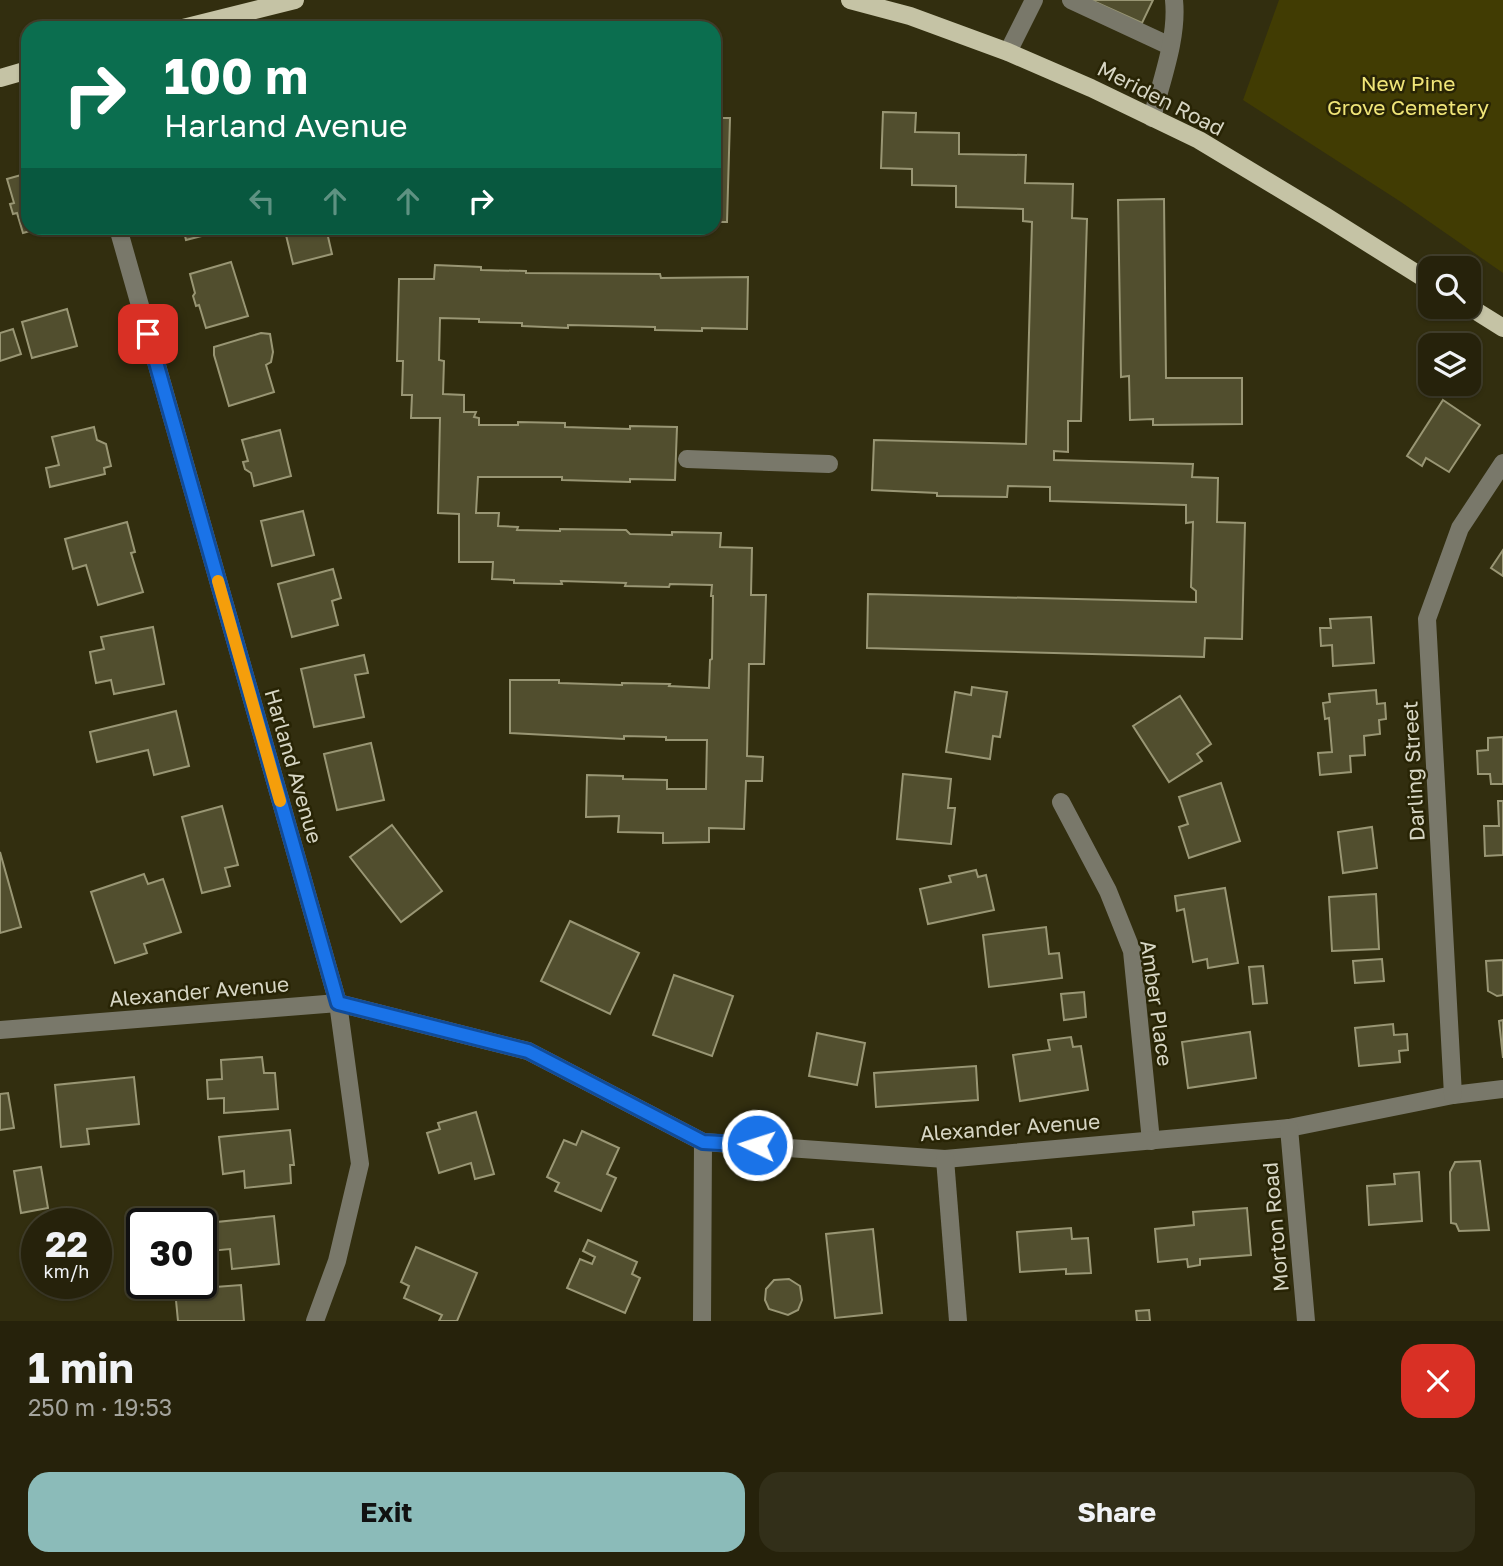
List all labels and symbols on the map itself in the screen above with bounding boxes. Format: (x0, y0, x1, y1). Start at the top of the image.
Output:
street label: Meriden Road (1093, 55, 1229, 141)
park label: New Pine Grove Cemetery (1327, 70, 1489, 120)
pin (118, 304, 178, 364)
street label: Harland Avenue (259, 686, 329, 846)
street label: Darling Street (1396, 700, 1430, 842)
street label: Amber Place (1135, 938, 1179, 1068)
street label: Alexander Avenue (108, 970, 290, 1012)
position arrow (720, 1108, 794, 1182)
street label: Alexander Avenue (919, 1108, 1101, 1146)
street label: Morton Road (1256, 1161, 1294, 1293)
speed limit sign: 30 (126, 1208, 217, 1299)

